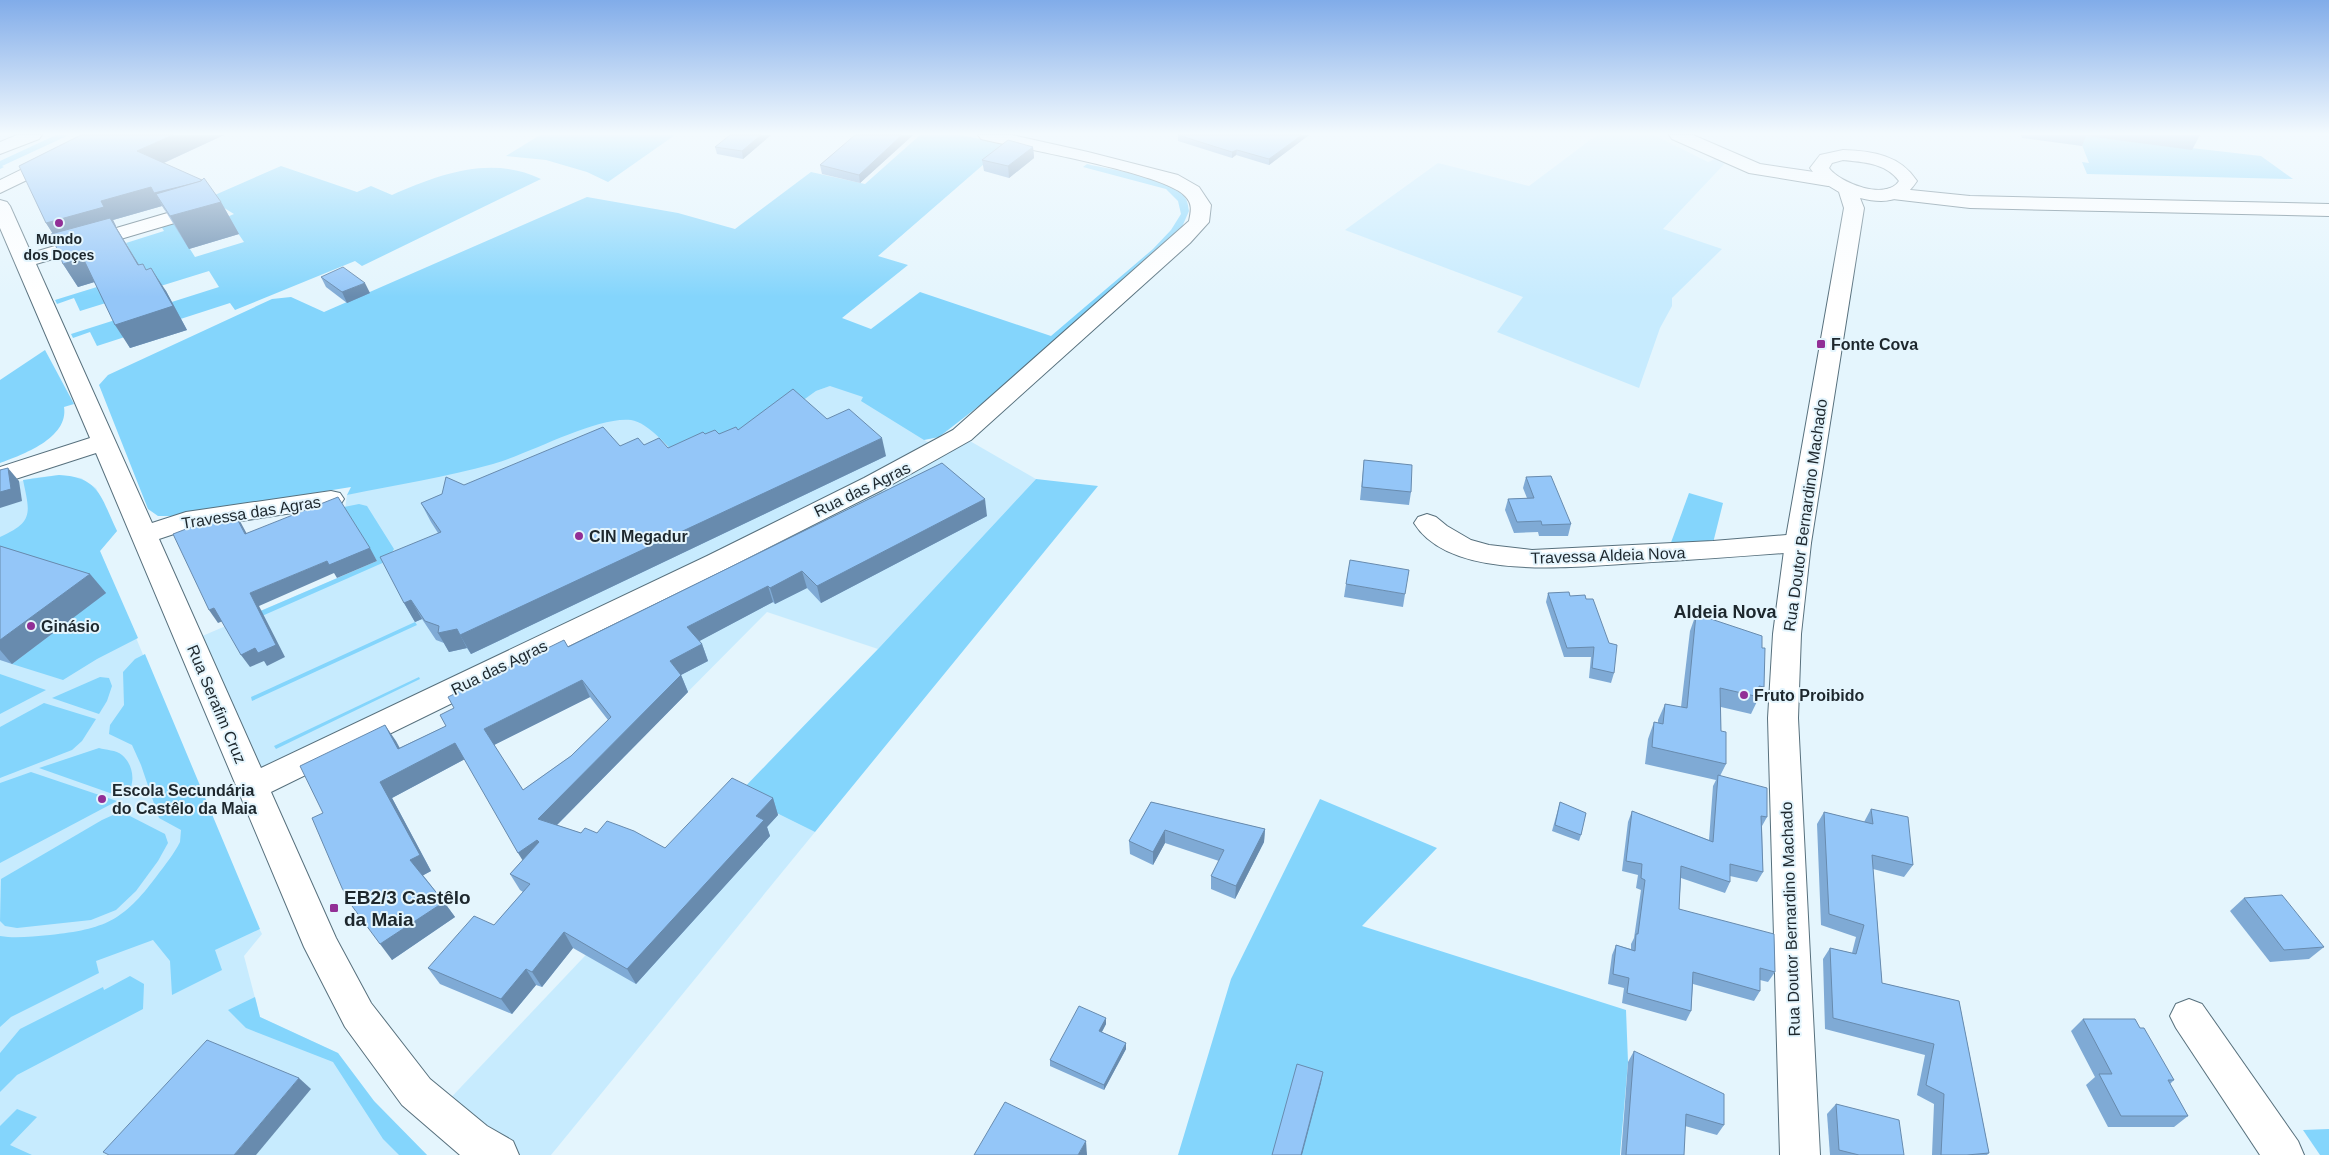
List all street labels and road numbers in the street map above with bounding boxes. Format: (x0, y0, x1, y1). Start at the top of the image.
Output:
street label: Rua Doutor Bernardino Machado (1781, 398, 1830, 633)
street label: Rua das Agras (811, 459, 913, 520)
street label: Travessa das Agras (180, 493, 322, 532)
street label: Travessa Aldeia Nova (1530, 544, 1686, 567)
street label: Rua das Agras (448, 637, 550, 698)
street label: Rua Serafim Cruz (184, 642, 249, 766)
street label: Rua Doutor Bernardino Machado (1778, 801, 1803, 1037)

